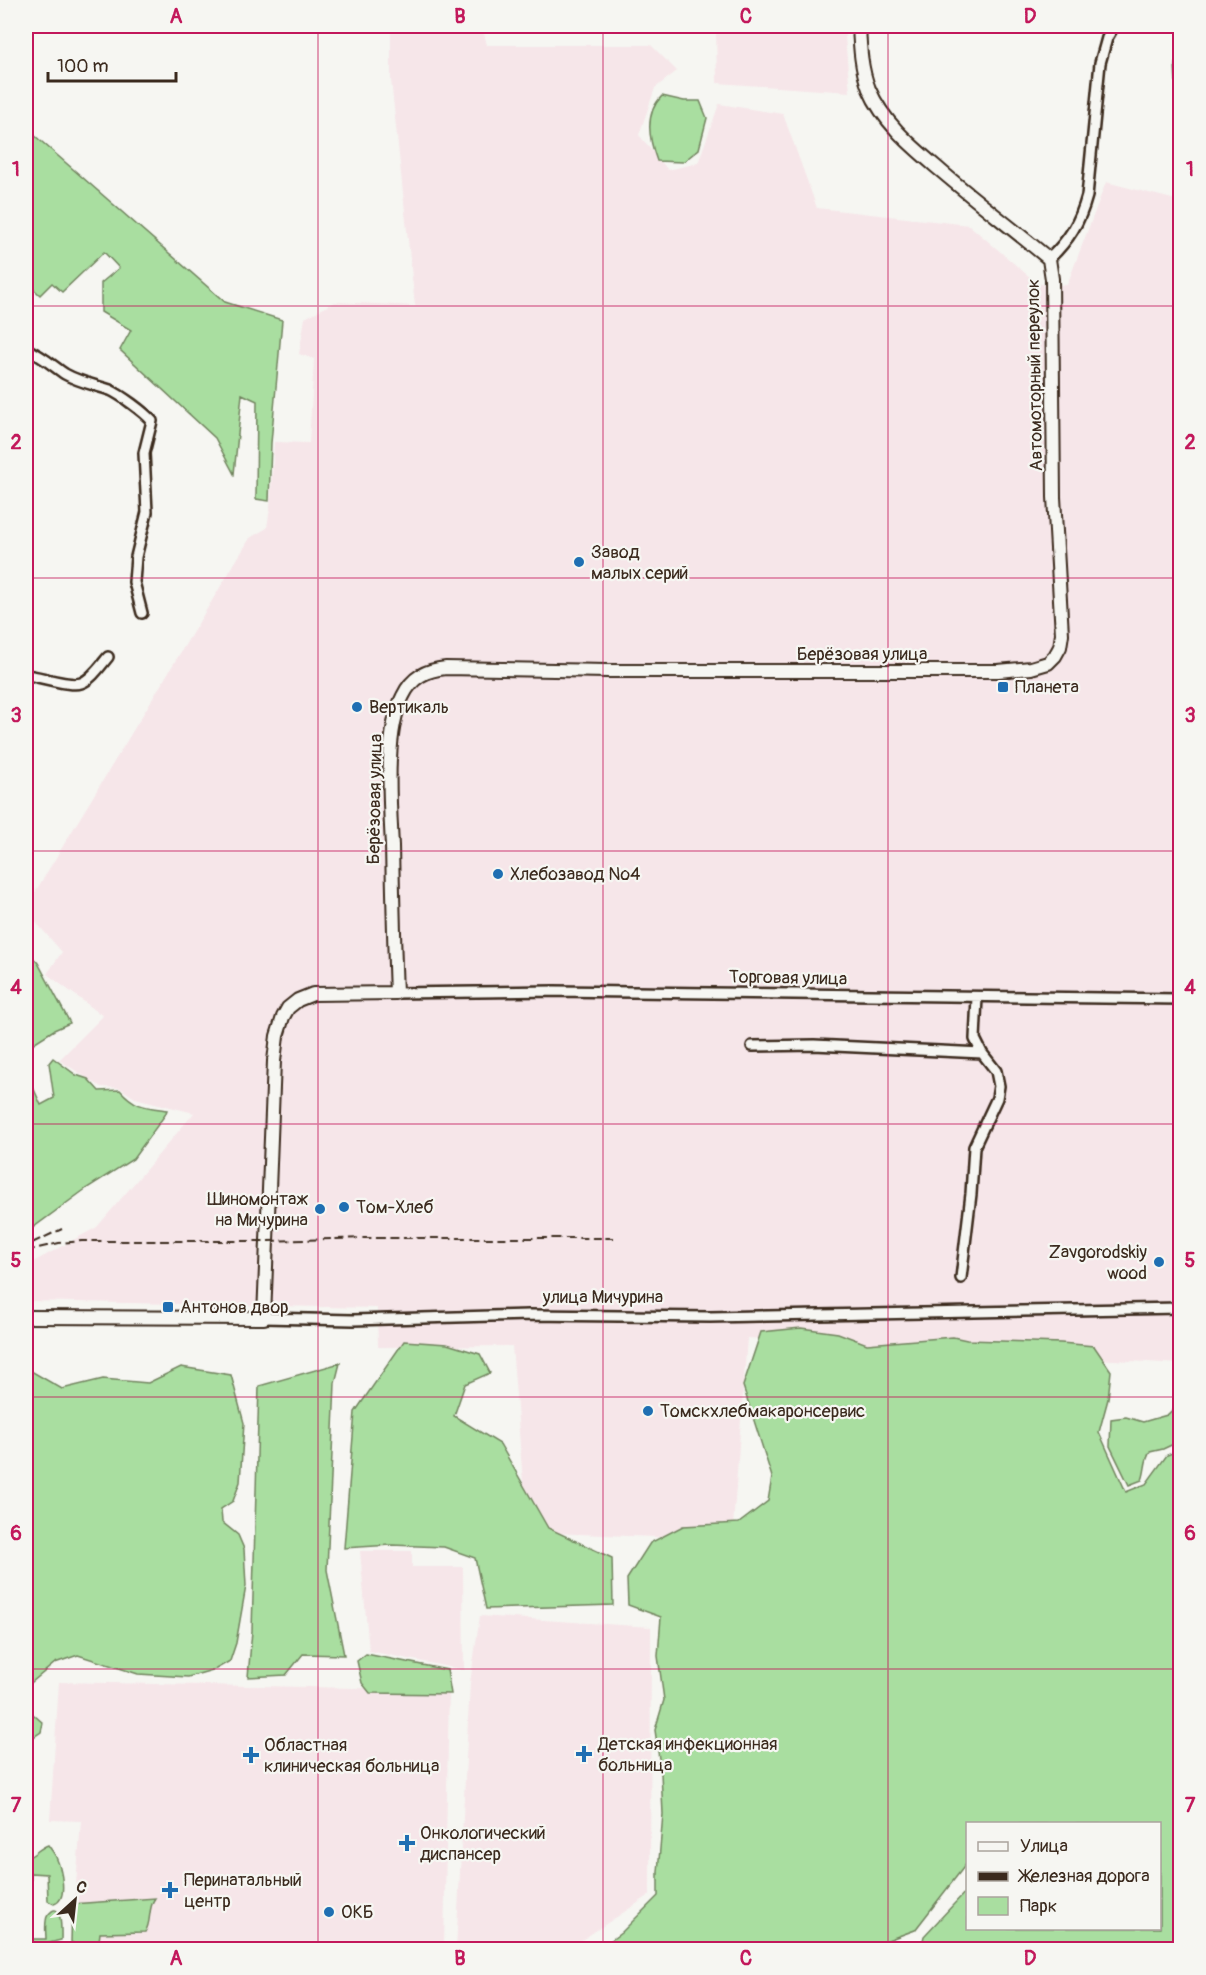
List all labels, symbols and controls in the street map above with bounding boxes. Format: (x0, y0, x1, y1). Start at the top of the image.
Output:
text: A (170, 4, 183, 29)
text: B (454, 4, 466, 29)
text: C (740, 4, 752, 29)
text: D (1024, 4, 1037, 29)
scale bar (48, 45, 176, 83)
text: 100 m (57, 55, 109, 78)
text: 1 (12, 157, 20, 182)
text: 1 (1186, 157, 1194, 182)
street label: Автомоторный переулок (1022, 279, 1048, 471)
text: 2 (10, 430, 22, 455)
text: 2 (1184, 430, 1196, 455)
place label: Завод малых серий (591, 541, 688, 585)
marker: Завод малых серий (572, 555, 586, 569)
street label: Берёзовая улица (797, 643, 927, 666)
place label: Планета (1015, 676, 1079, 699)
marker: Планета (996, 680, 1010, 694)
place label: Вертикаль (369, 696, 449, 719)
marker: Вертикаль (350, 700, 364, 714)
text: 3 (10, 703, 22, 728)
text: 3 (1184, 703, 1196, 728)
street label: Берёзовая улица (362, 733, 388, 865)
place label: Хлебозавод №4 (510, 863, 641, 886)
marker: Хлебозавод №4 (491, 867, 505, 881)
street label: Торговая улица (729, 965, 847, 991)
text: 4 (10, 975, 22, 1000)
text: 4 (1184, 975, 1196, 1000)
place label: Шиномонтаж на Мичурина (207, 1188, 308, 1232)
place label: Том-Хлеб (356, 1196, 434, 1219)
marker: Том-Хлеб (337, 1200, 351, 1214)
marker: Шиномонтаж на Мичурина (313, 1202, 327, 1216)
place label: Zavgorodskiy wood (1049, 1241, 1147, 1285)
text: 5 (11, 1248, 22, 1273)
text: 5 (1185, 1248, 1196, 1273)
marker: Zavgorodskiy wood (1152, 1255, 1166, 1269)
street label: улица Мичурина (542, 1286, 663, 1309)
place label: Антонов двор (180, 1296, 289, 1319)
marker: Антонов двор (161, 1300, 175, 1314)
place label: Томскхлебмакаронсервис (660, 1400, 865, 1423)
marker: Томскхлебмакаронсервис (641, 1404, 655, 1418)
text: 6 (10, 1521, 22, 1546)
text: 6 (1184, 1521, 1196, 1546)
place label: Детская инфекционная больница (597, 1733, 777, 1777)
place label: Областная клиническая больница (264, 1734, 439, 1778)
marker: Детская инфекционная больница (575, 1745, 593, 1763)
marker: Областная клиническая больница (242, 1746, 260, 1764)
text: 7 (11, 1793, 22, 1818)
text: 7 (1185, 1793, 1196, 1818)
place label: Онкологический диспансер (420, 1822, 546, 1866)
legend (966, 1822, 1161, 1930)
marker: Онкологический диспансер (398, 1834, 416, 1852)
text: Улица (1020, 1835, 1068, 1858)
text: Железная дорога (1017, 1865, 1150, 1888)
place label: Перинатальный центр (184, 1869, 302, 1913)
north arrow (45, 1870, 105, 1930)
text: С (72, 1876, 90, 1899)
marker: Перинатальный центр (161, 1881, 179, 1899)
text: Парк (1020, 1895, 1057, 1918)
place label: ОКБ (341, 1901, 374, 1924)
marker: ОКБ (322, 1905, 336, 1919)
text: A (170, 1946, 183, 1971)
text: B (454, 1946, 466, 1971)
text: C (740, 1946, 752, 1971)
text: D (1024, 1946, 1037, 1971)

